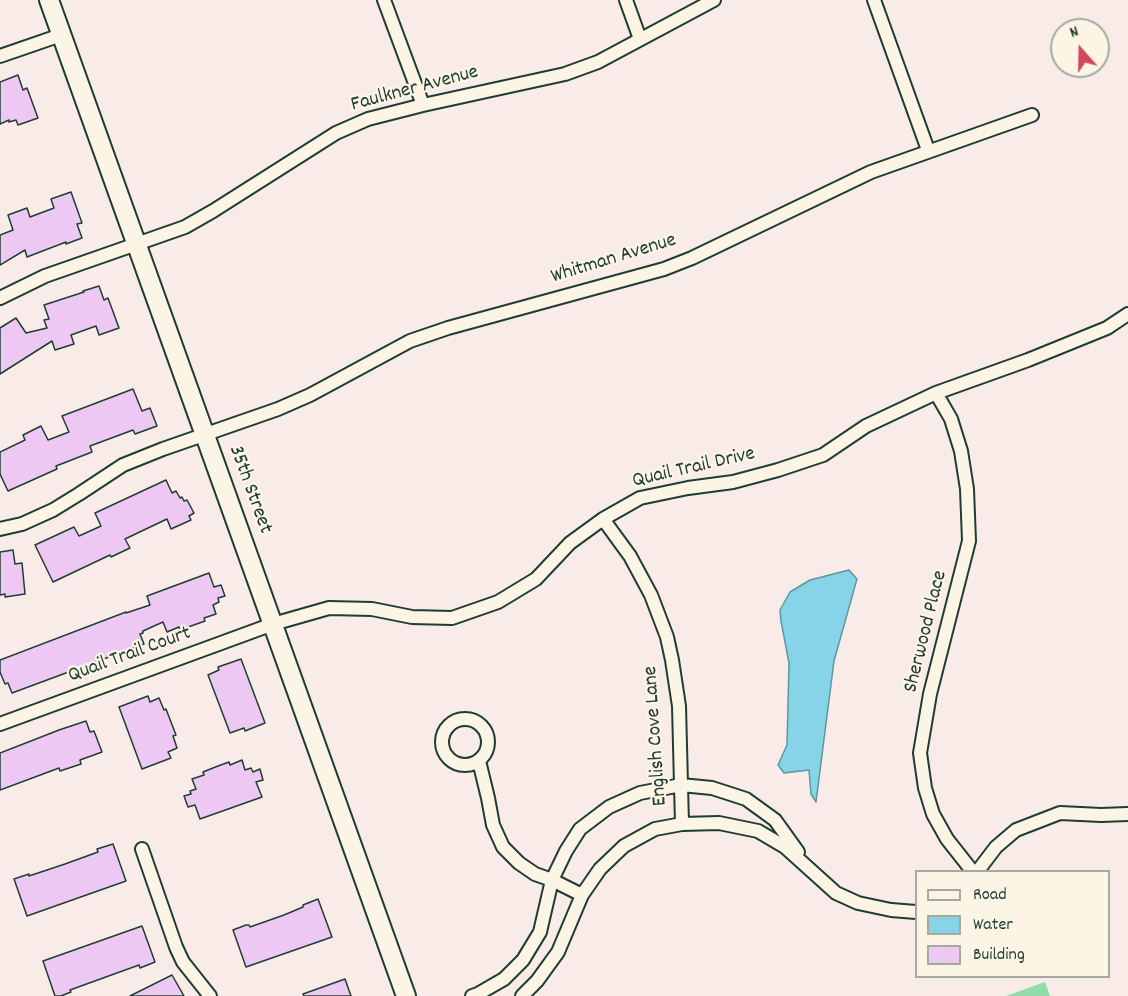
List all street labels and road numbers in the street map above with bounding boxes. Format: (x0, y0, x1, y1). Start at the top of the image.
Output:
street label: Faulkner Avenue (349, 61, 481, 119)
street label: Whitman Avenue (548, 229, 680, 291)
street label: 35th Street (221, 442, 277, 538)
street label: Quail Trail Drive (630, 443, 758, 495)
street label: Sherwood Place (900, 568, 954, 696)
street label: Quail Trail Court (65, 622, 195, 690)
street label: English Cove Lane (640, 665, 674, 807)

